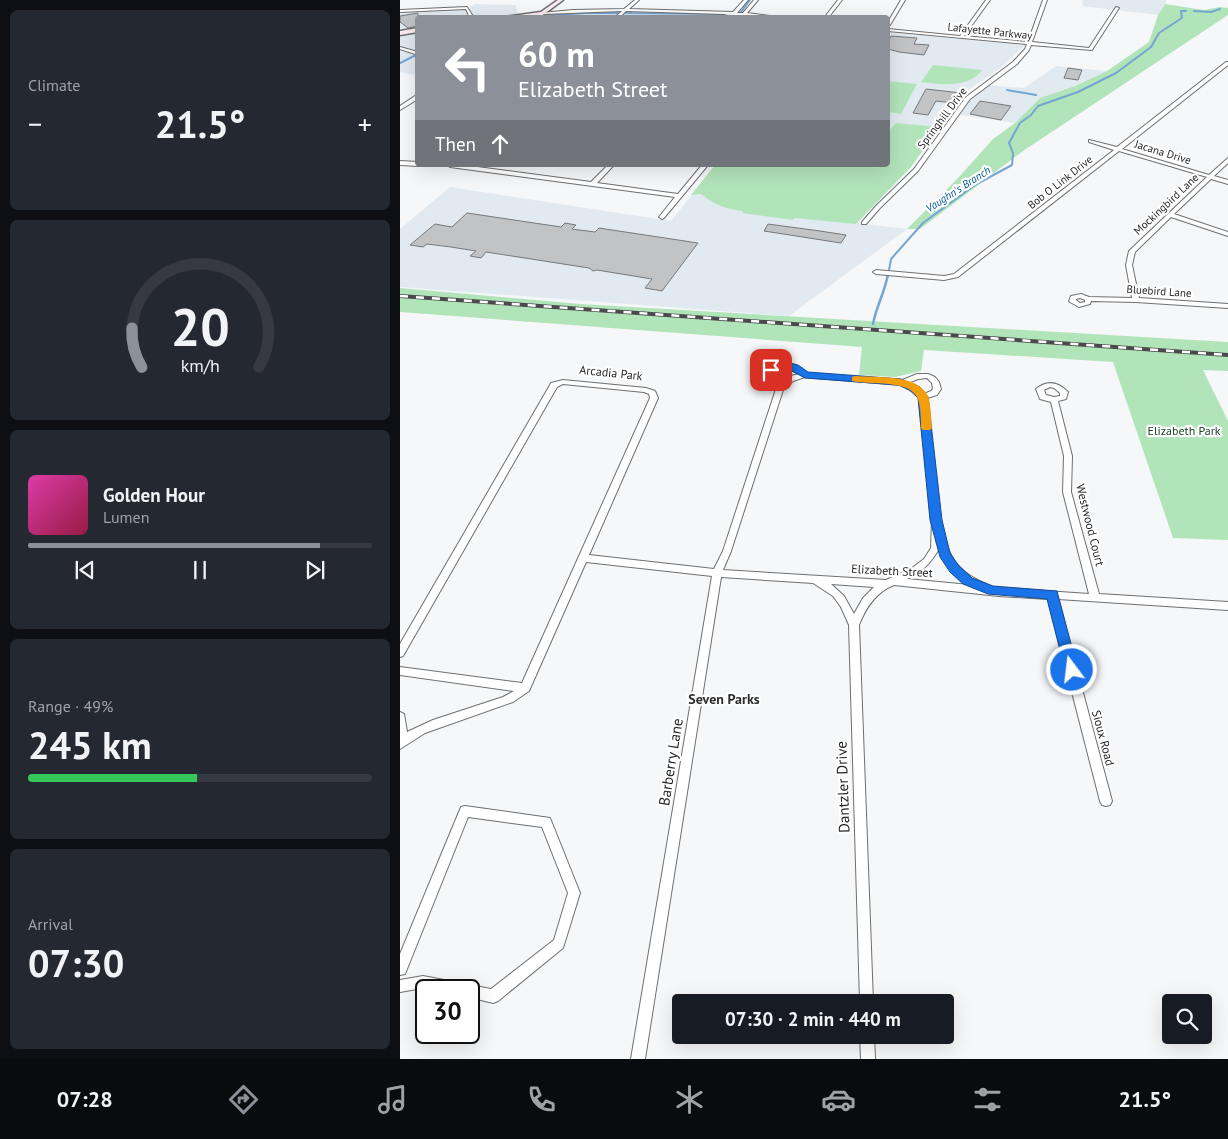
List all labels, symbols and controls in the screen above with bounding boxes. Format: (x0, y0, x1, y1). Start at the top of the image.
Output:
street label: Lafayette Parkway (947, 20, 1034, 43)
text: 60 m (518, 31, 595, 77)
icon: left (435, 35, 500, 100)
text: Climate (28, 75, 80, 95)
text: Elizabeth Street (518, 75, 667, 103)
street label: Springhill Drive (914, 84, 970, 152)
text: 21.5° (155, 99, 245, 148)
text: − (28, 105, 42, 142)
text: + (358, 105, 372, 142)
icon: ahead (486, 130, 514, 158)
text: Then (435, 132, 476, 156)
street label: Jacana Drive (1132, 137, 1193, 167)
street label: Bob O Link Drive (1025, 152, 1096, 212)
water label: Vaughn's Branch (923, 163, 993, 215)
street label: Mockingbird Lane (1131, 170, 1202, 238)
street label: Bluebird Lane (1126, 282, 1192, 300)
text: 20 (171, 293, 229, 360)
pin (750, 349, 792, 391)
text: km/h (180, 354, 220, 377)
icon: arrive (757, 356, 785, 384)
street label: Arcadia Park (579, 362, 644, 383)
park label: Elizabeth Park (1148, 423, 1221, 438)
street label: Westwood Court (1073, 482, 1108, 567)
text: Golden Hour (103, 483, 205, 507)
text: Lumen (103, 507, 149, 527)
icon: previous (71, 556, 99, 584)
icon: pause (186, 556, 214, 584)
icon: next (301, 556, 329, 584)
street label: Elizabeth Street (851, 561, 933, 580)
position arrow (1045, 643, 1097, 695)
district label: Seven Parks (688, 690, 760, 708)
text: Range · 49% (28, 696, 113, 716)
street label: Sioux Road (1089, 708, 1118, 767)
street label: Barberry Lane (654, 717, 687, 807)
text: 245 km (28, 720, 152, 769)
street label: Dantzler Drive (831, 741, 854, 833)
text: Arrival (28, 914, 73, 934)
text: 07:30 (28, 938, 124, 987)
speed limit sign: 30 (415, 979, 480, 1044)
map controls (1162, 994, 1212, 1044)
button: search (1162, 994, 1212, 1044)
text: 07:30 · 2 min · 440 m (725, 1007, 901, 1031)
icon: directions (226, 1082, 261, 1117)
icon: music (375, 1082, 410, 1117)
icon: phone (524, 1082, 559, 1117)
icon: climate (672, 1082, 707, 1117)
icon: car (821, 1082, 856, 1117)
icon: filters (970, 1082, 1005, 1117)
text: 07:28 (57, 1085, 113, 1113)
text: 21.5° (1119, 1085, 1171, 1113)

